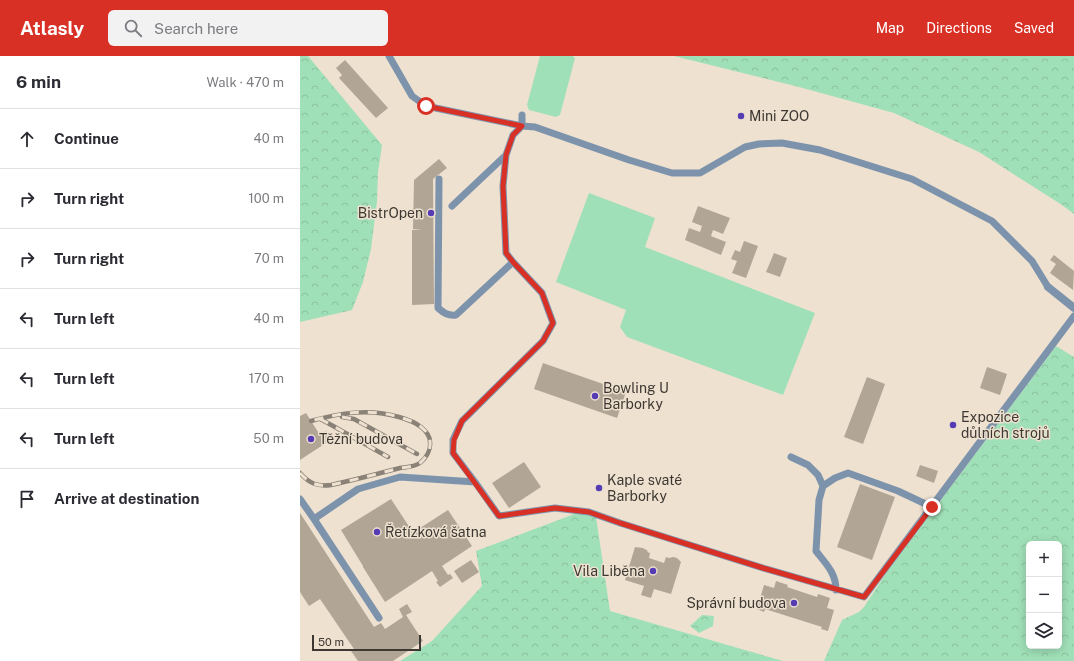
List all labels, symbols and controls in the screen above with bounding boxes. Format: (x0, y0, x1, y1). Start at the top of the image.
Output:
search box (108, 10, 388, 46)
text: Atlasly (20, 17, 84, 39)
icon: search (122, 17, 144, 39)
text: Search here (154, 20, 238, 37)
text: Map (876, 20, 904, 36)
text: Directions (926, 20, 992, 36)
text: Saved (1014, 20, 1054, 36)
text: 6 min (16, 72, 61, 92)
text: Walk · 470 m (207, 75, 284, 90)
route start (417, 97, 435, 115)
place label: Mini ZOO (749, 108, 809, 124)
marker: Mini ZOO (736, 111, 746, 121)
icon: ahead (16, 128, 38, 150)
text: Continue (54, 130, 119, 147)
text: 40 m (253, 131, 284, 146)
icon: right (16, 188, 38, 210)
text: Turn right (54, 190, 124, 207)
text: 100 m (248, 191, 284, 206)
place label: BistrOpen (358, 205, 423, 221)
marker: BistrOpen (426, 208, 436, 218)
icon: right (16, 248, 38, 270)
text: Turn right (54, 250, 124, 267)
text: 70 m (254, 251, 284, 266)
icon: left (16, 308, 38, 330)
text: Turn left (54, 310, 115, 327)
text: 40 m (253, 311, 284, 326)
icon: left (16, 368, 38, 390)
text: Turn left (54, 370, 115, 387)
text: 170 m (249, 371, 284, 386)
place label: Bowling U Barborky (603, 380, 669, 412)
marker: Bowling U Barborky (590, 391, 600, 401)
place label: Expozice důlních strojů (961, 409, 1050, 441)
marker: Expozice důlních strojů (948, 420, 958, 430)
icon: left (16, 428, 38, 450)
text: Turn left (54, 430, 115, 447)
text: 50 m (253, 431, 284, 446)
place label: Těžní budova (319, 431, 403, 447)
marker: Těžní budova (306, 434, 316, 444)
place label: Kaple svaté Barborky (607, 472, 682, 504)
marker: Kaple svaté Barborky (594, 483, 604, 493)
icon: arrive (16, 488, 38, 510)
text: Arrive at destination (54, 490, 199, 507)
route end (923, 498, 941, 516)
place label: Řetízková šatna (385, 523, 487, 540)
marker: Řetízková šatna (372, 527, 382, 537)
map controls (1026, 541, 1062, 649)
button: + (1026, 541, 1062, 577)
place label: Vila Liběna (573, 563, 645, 579)
marker: Vila Liběna (648, 566, 658, 576)
button: − (1026, 577, 1062, 613)
place label: Správní budova (686, 595, 786, 611)
marker: Správní budova (789, 598, 799, 608)
button: layers (1026, 613, 1062, 649)
scale bar (312, 633, 421, 652)
text: 50 m (318, 636, 344, 648)

